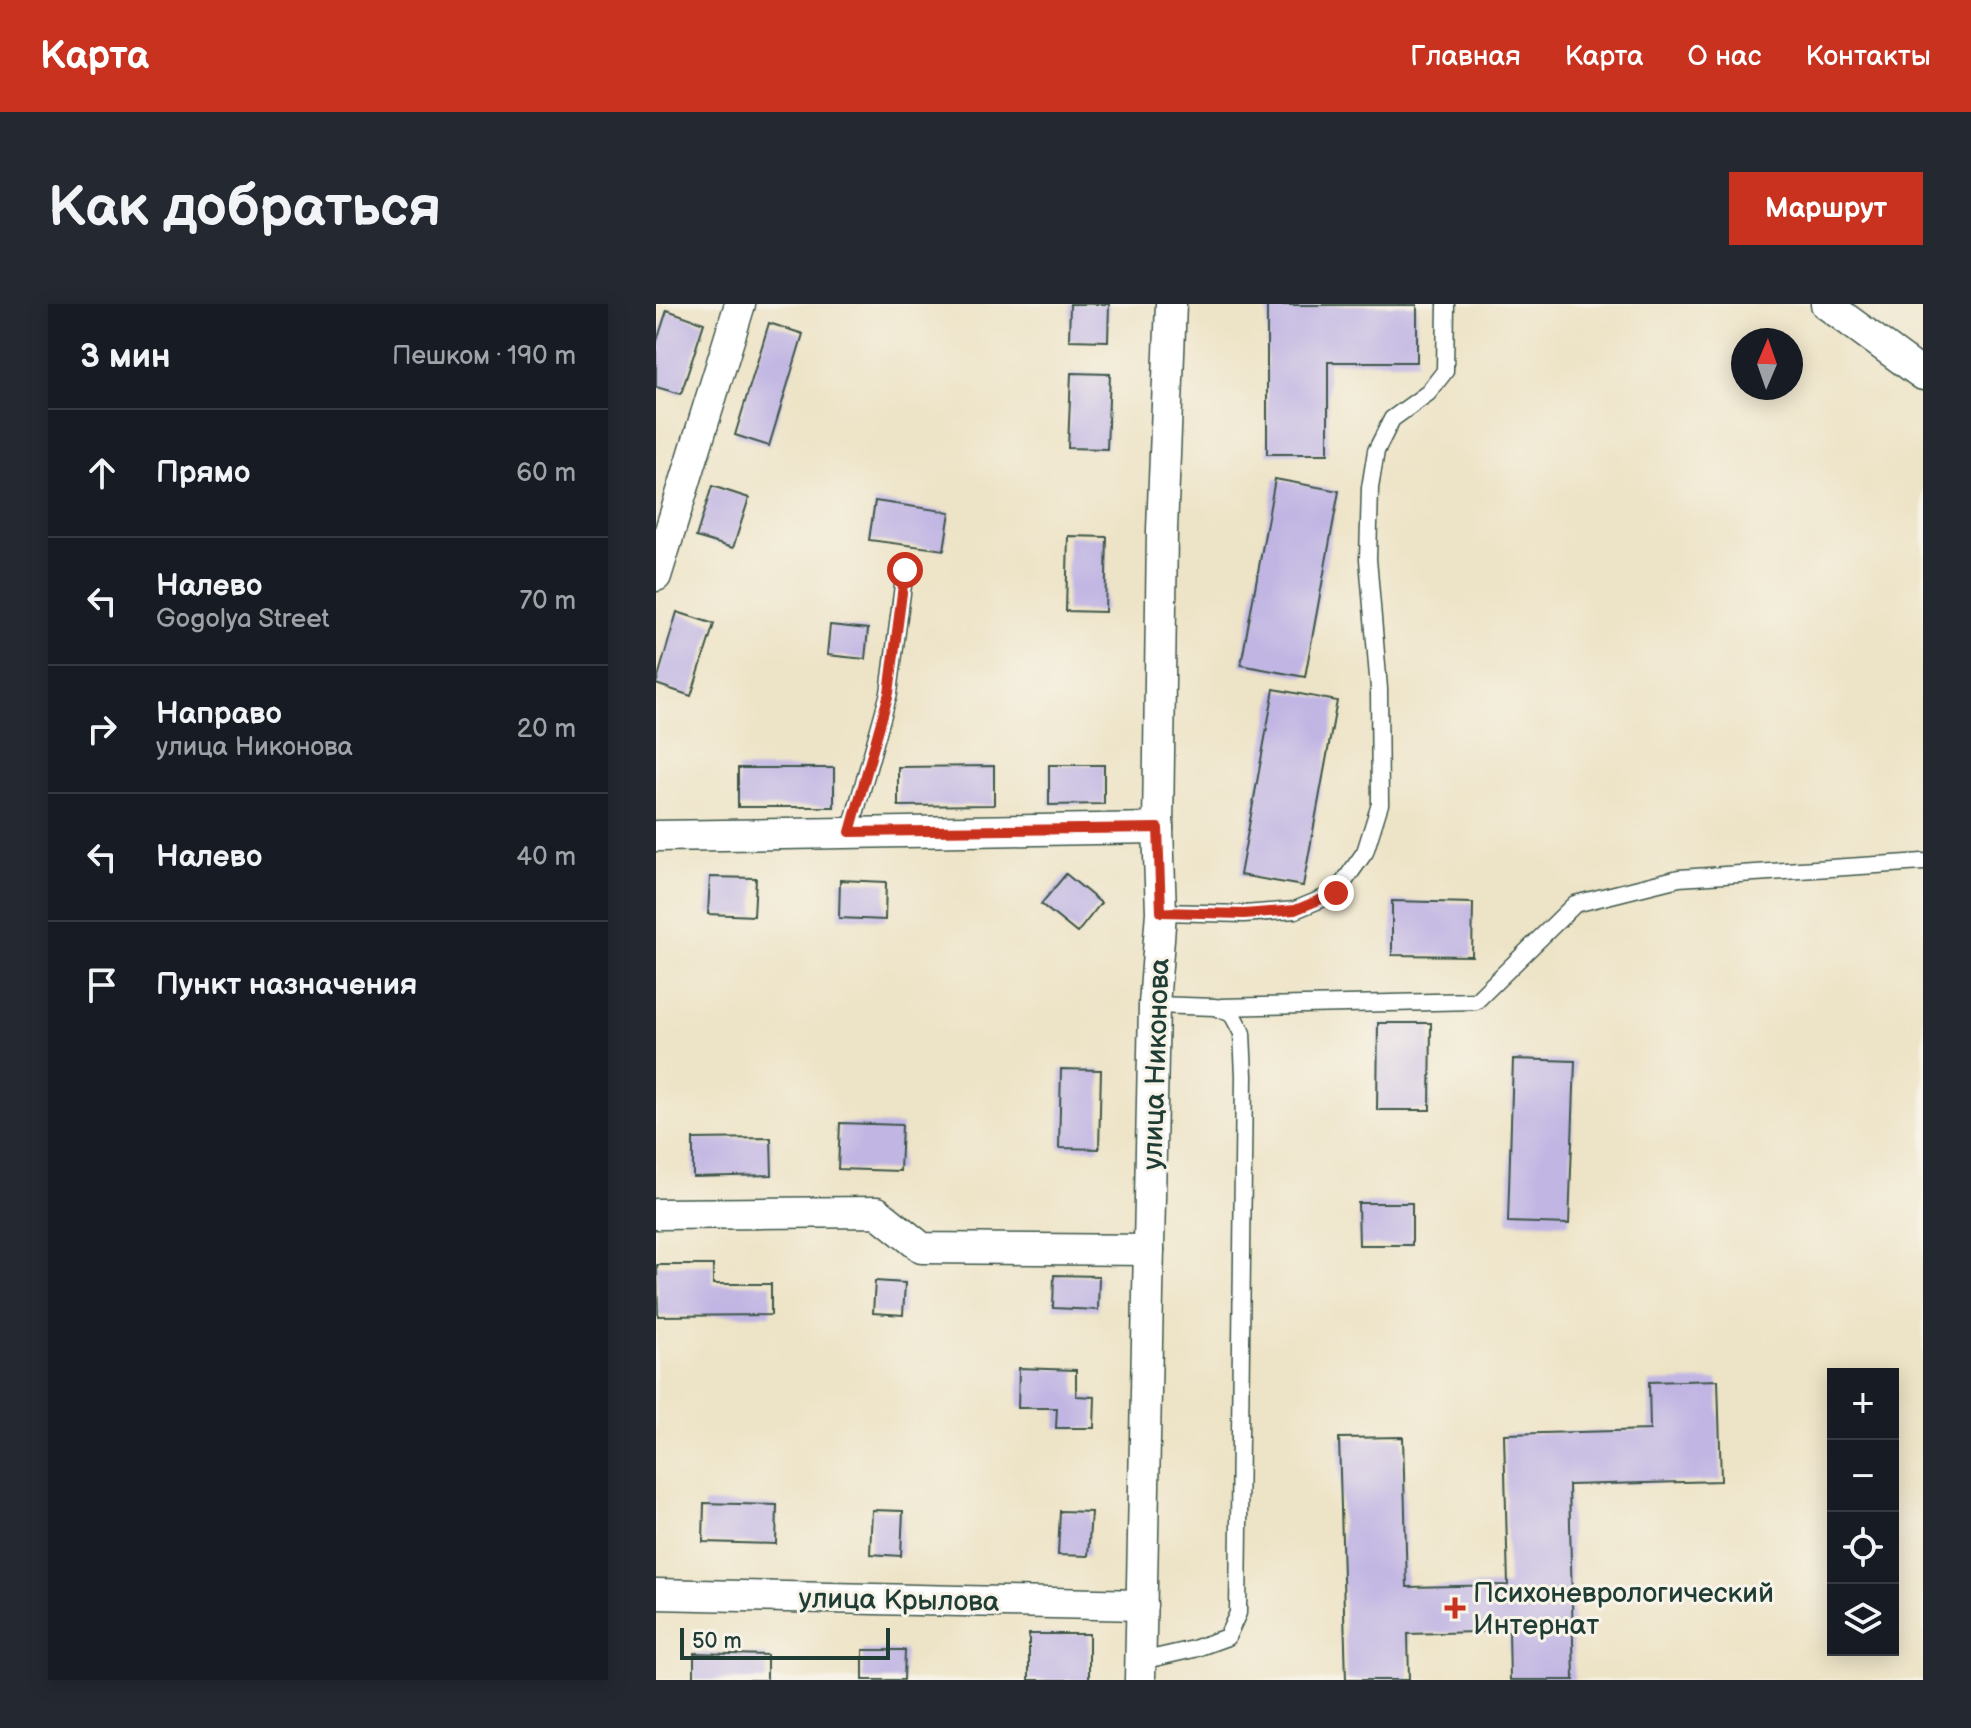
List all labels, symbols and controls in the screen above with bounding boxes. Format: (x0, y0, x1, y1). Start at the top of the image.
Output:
text: Карта (40, 34, 149, 79)
text: Главная (1410, 40, 1521, 73)
text: Карта (1565, 40, 1644, 73)
text: О нас (1688, 40, 1761, 73)
text: Контакты (1805, 40, 1931, 73)
button: Маршрут (1729, 172, 1923, 245)
text: Как добраться (48, 175, 441, 242)
north arrow (1731, 328, 1803, 400)
text: 3 мин (80, 336, 171, 377)
text: Пешком · 190 m (392, 341, 576, 372)
icon: ahead (80, 451, 124, 495)
text: Прямо (156, 455, 250, 491)
text: 60 m (516, 458, 576, 489)
route start (887, 552, 923, 588)
text: Налево (156, 568, 262, 604)
icon: left (80, 579, 124, 623)
text: 70 m (519, 586, 576, 617)
text: Gogolya Street (156, 604, 330, 635)
text: Направо (156, 696, 282, 732)
icon: right (80, 707, 124, 751)
text: 20 m (517, 714, 576, 745)
text: улица Никонова (156, 732, 353, 763)
icon: left (80, 835, 124, 879)
text: Налево (156, 839, 262, 875)
text: 40 m (516, 842, 576, 873)
route end (1318, 875, 1354, 911)
street label: улица Никонова (1136, 957, 1177, 1171)
icon: arrive (80, 963, 124, 1007)
text: Пункт назначения (156, 967, 417, 1003)
map controls (1827, 1368, 1899, 1656)
button: + (1827, 1368, 1899, 1440)
button: − (1827, 1440, 1899, 1512)
button: locate (1827, 1512, 1899, 1584)
place label: Психоневрологический Интернат (1473, 1577, 1774, 1642)
street label: улица Крылова (798, 1582, 1000, 1619)
button: layers (1827, 1584, 1899, 1656)
marker: Психоневрологический Интернат (1444, 1597, 1466, 1619)
scale bar (680, 1624, 890, 1660)
text: 50 m (692, 1628, 742, 1655)

